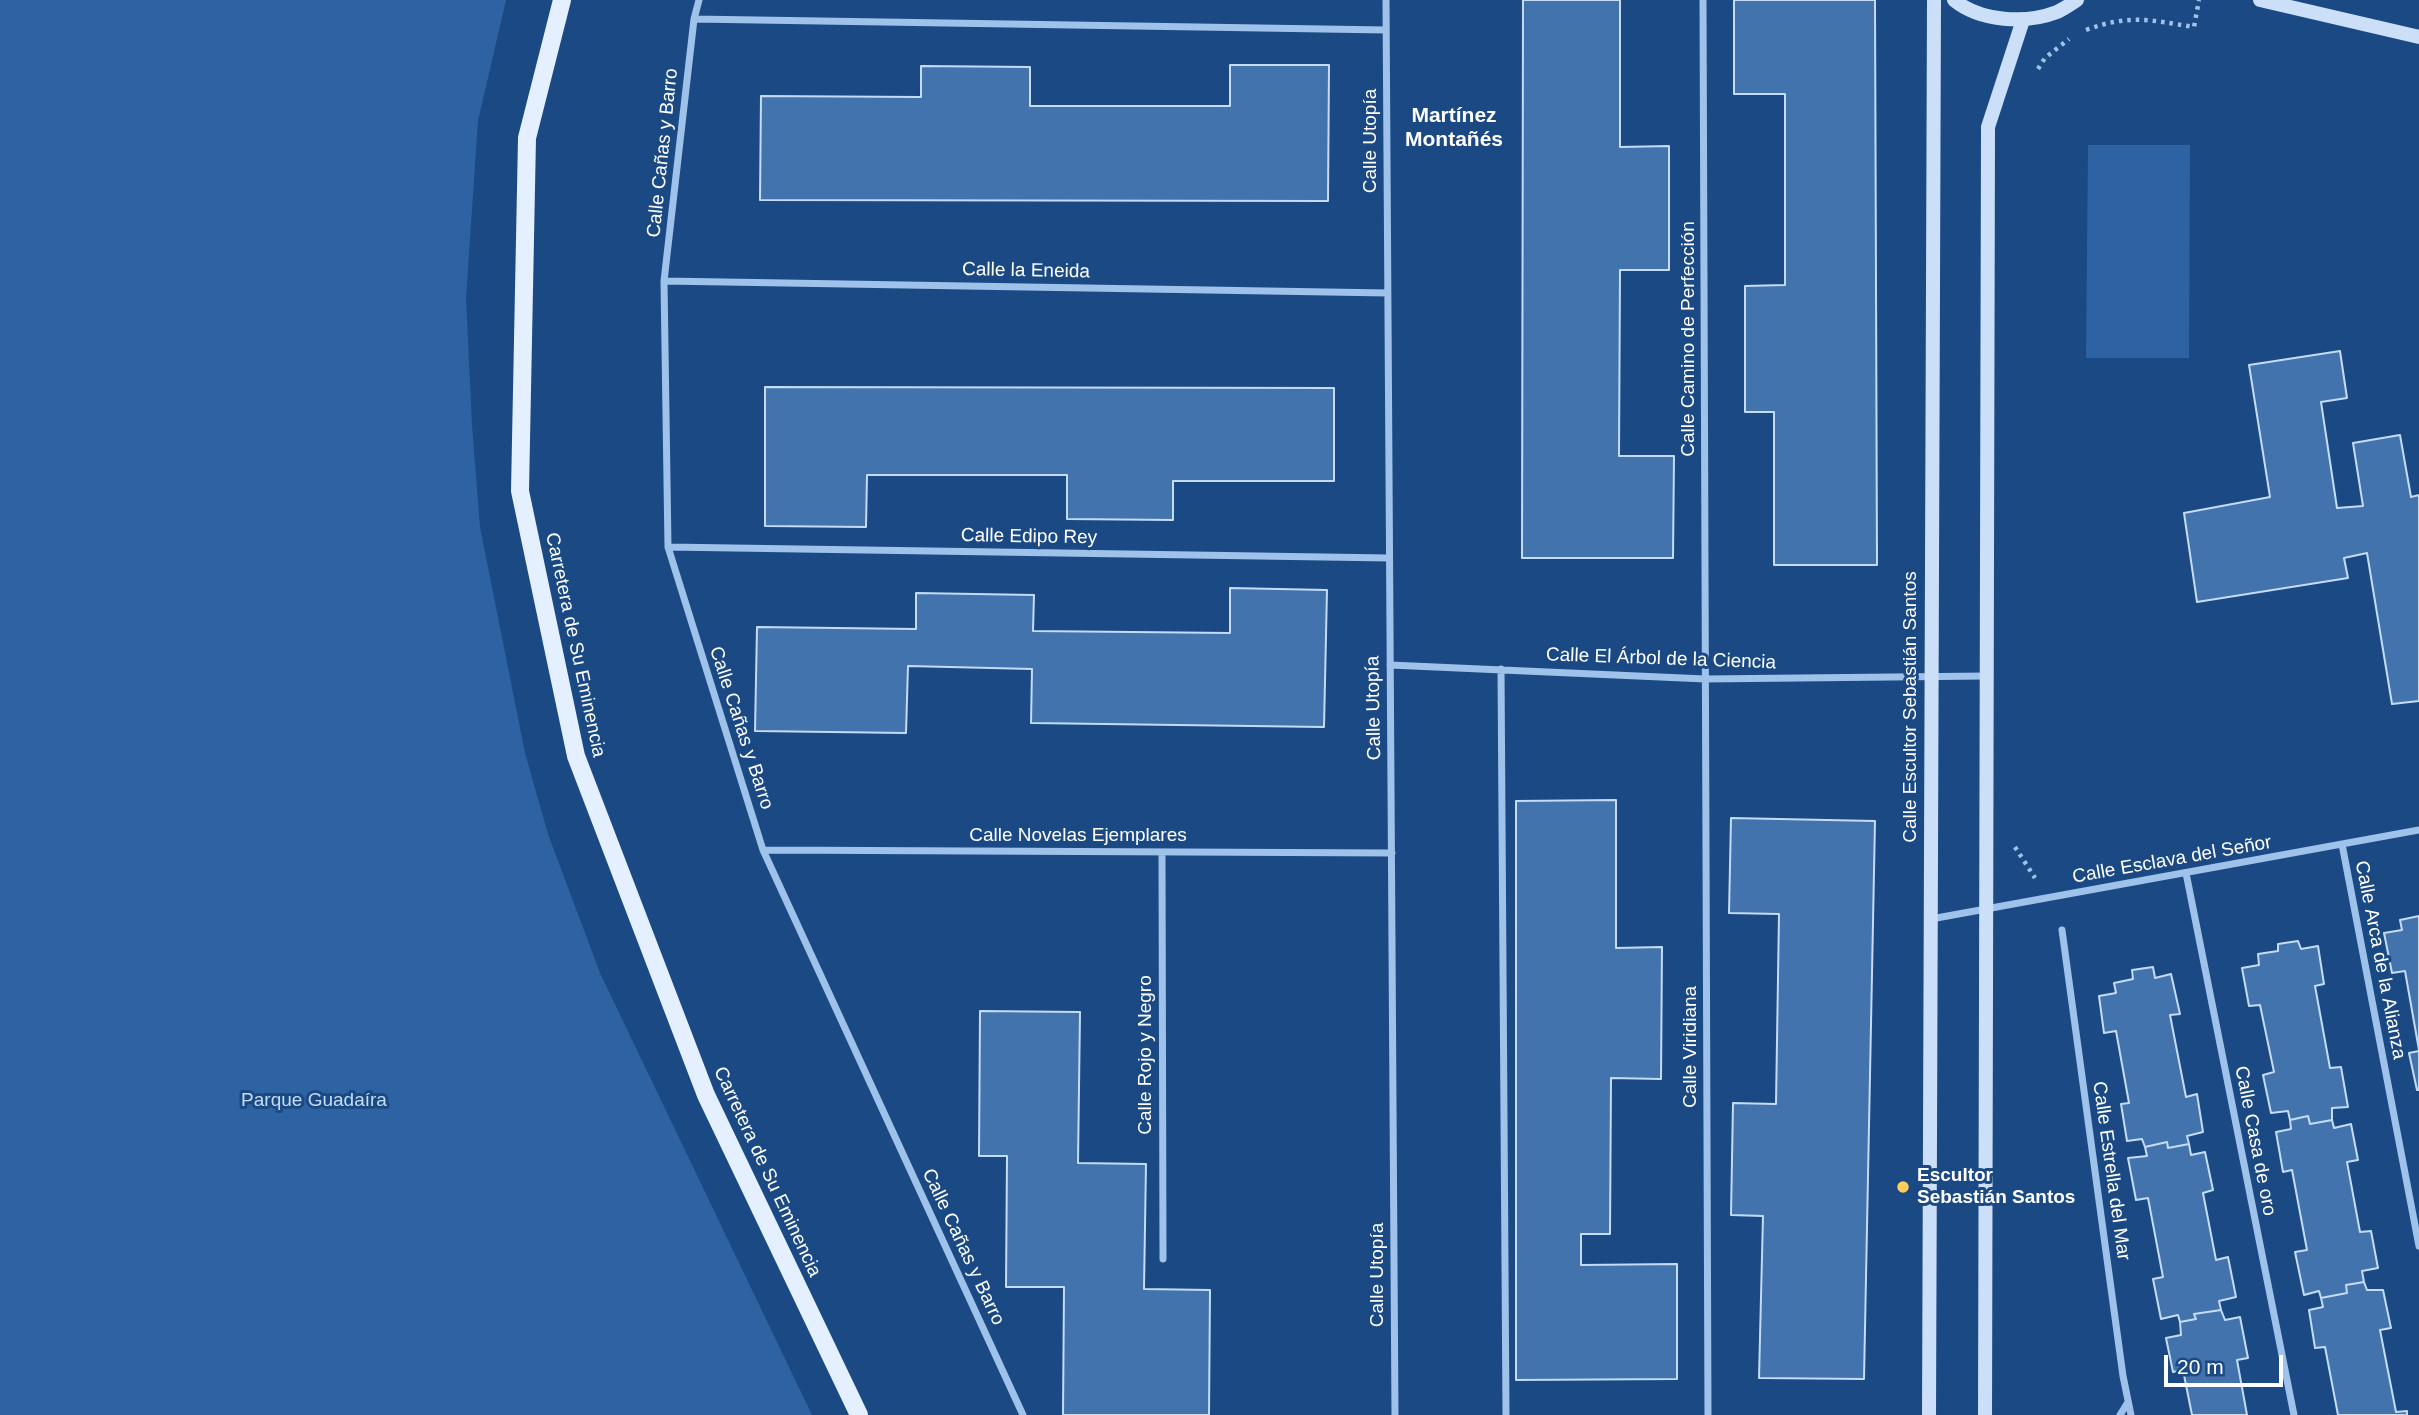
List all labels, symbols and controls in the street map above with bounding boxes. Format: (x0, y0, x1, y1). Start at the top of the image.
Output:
street label: Calle Cañas y Barro (643, 67, 683, 239)
street label: Calle Utopía (1360, 89, 1382, 193)
district label: Martínez Montañés (1405, 103, 1503, 153)
street label: Calle Camino de Perfección (1678, 221, 1700, 457)
street label: Calle la Eneida (962, 258, 1090, 284)
street label: Calle Edipo Rey (961, 524, 1097, 550)
street label: Carretera de Su Eminencia (540, 531, 610, 759)
street label: Calle Escultor Sebastián Santos (1900, 571, 1922, 843)
street label: Calle Cañas y Barro (704, 644, 778, 812)
street label: Calle El Árbol de la Ciencia (1546, 644, 1776, 674)
street label: Calle Utopía (1362, 656, 1386, 760)
street label: Calle Novelas Ejemplares (969, 825, 1187, 847)
street label: Calle Esclava del Señor (2071, 831, 2273, 889)
street label: Calle Arca de la Alianza (2350, 859, 2410, 1061)
street label: Calle Rojo y Negro (1135, 975, 1157, 1135)
street label: Calle Viridiana (1680, 986, 1702, 1108)
street label: Carretera de Su Eminencia (708, 1063, 826, 1281)
street label: Calle Casa de oro (2229, 1064, 2281, 1218)
street label: Calle Estrella del Mar (2087, 1080, 2135, 1262)
park label: Parque Guadaíra (241, 1090, 387, 1112)
street label: Calle Cañas y Barro (917, 1165, 1009, 1329)
place label: Escultor Sebastián Santos (1917, 1165, 2075, 1209)
marker: Escultor Sebastián Santos (1895, 1179, 1911, 1195)
street label: Calle Utopía (1367, 1223, 1389, 1327)
scale bar (2167, 1342, 2286, 1386)
text: 20 m (2177, 1355, 2224, 1378)

